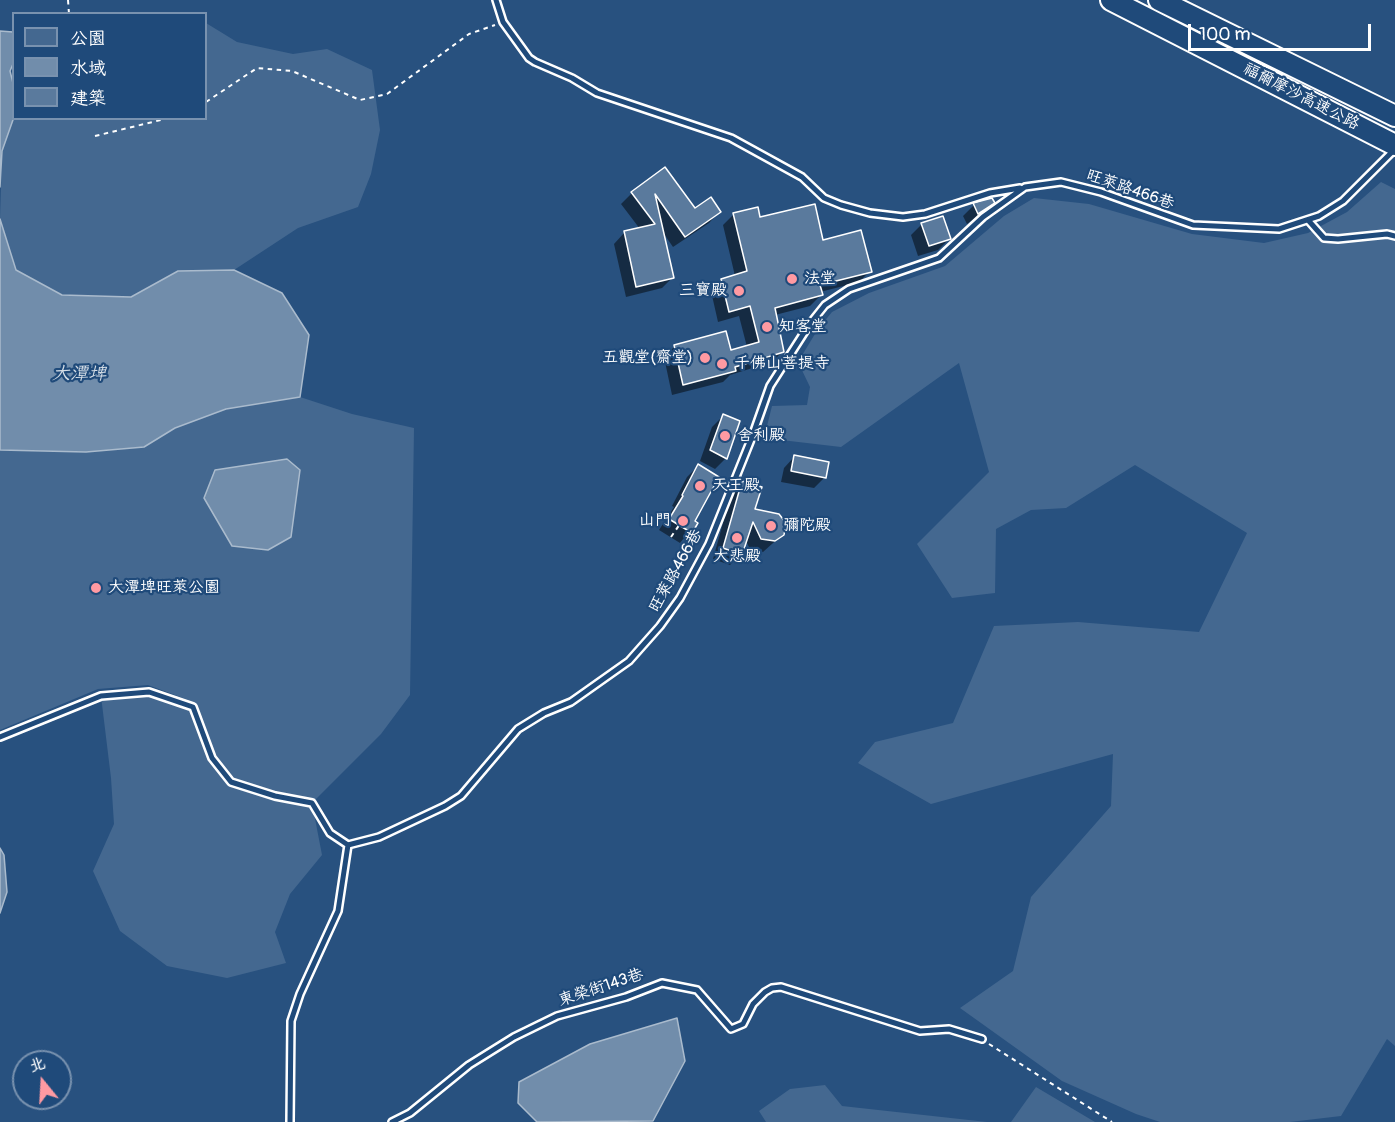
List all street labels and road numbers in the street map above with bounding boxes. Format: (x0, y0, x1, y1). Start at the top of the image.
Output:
street label: 福爾摩沙高速公路 (1240, 59, 1362, 135)
street label: 旺萊路466巷 (1083, 166, 1177, 214)
street label: 旺萊路466巷 (645, 526, 707, 616)
street label: 東榮街143巷 (556, 965, 646, 1011)

